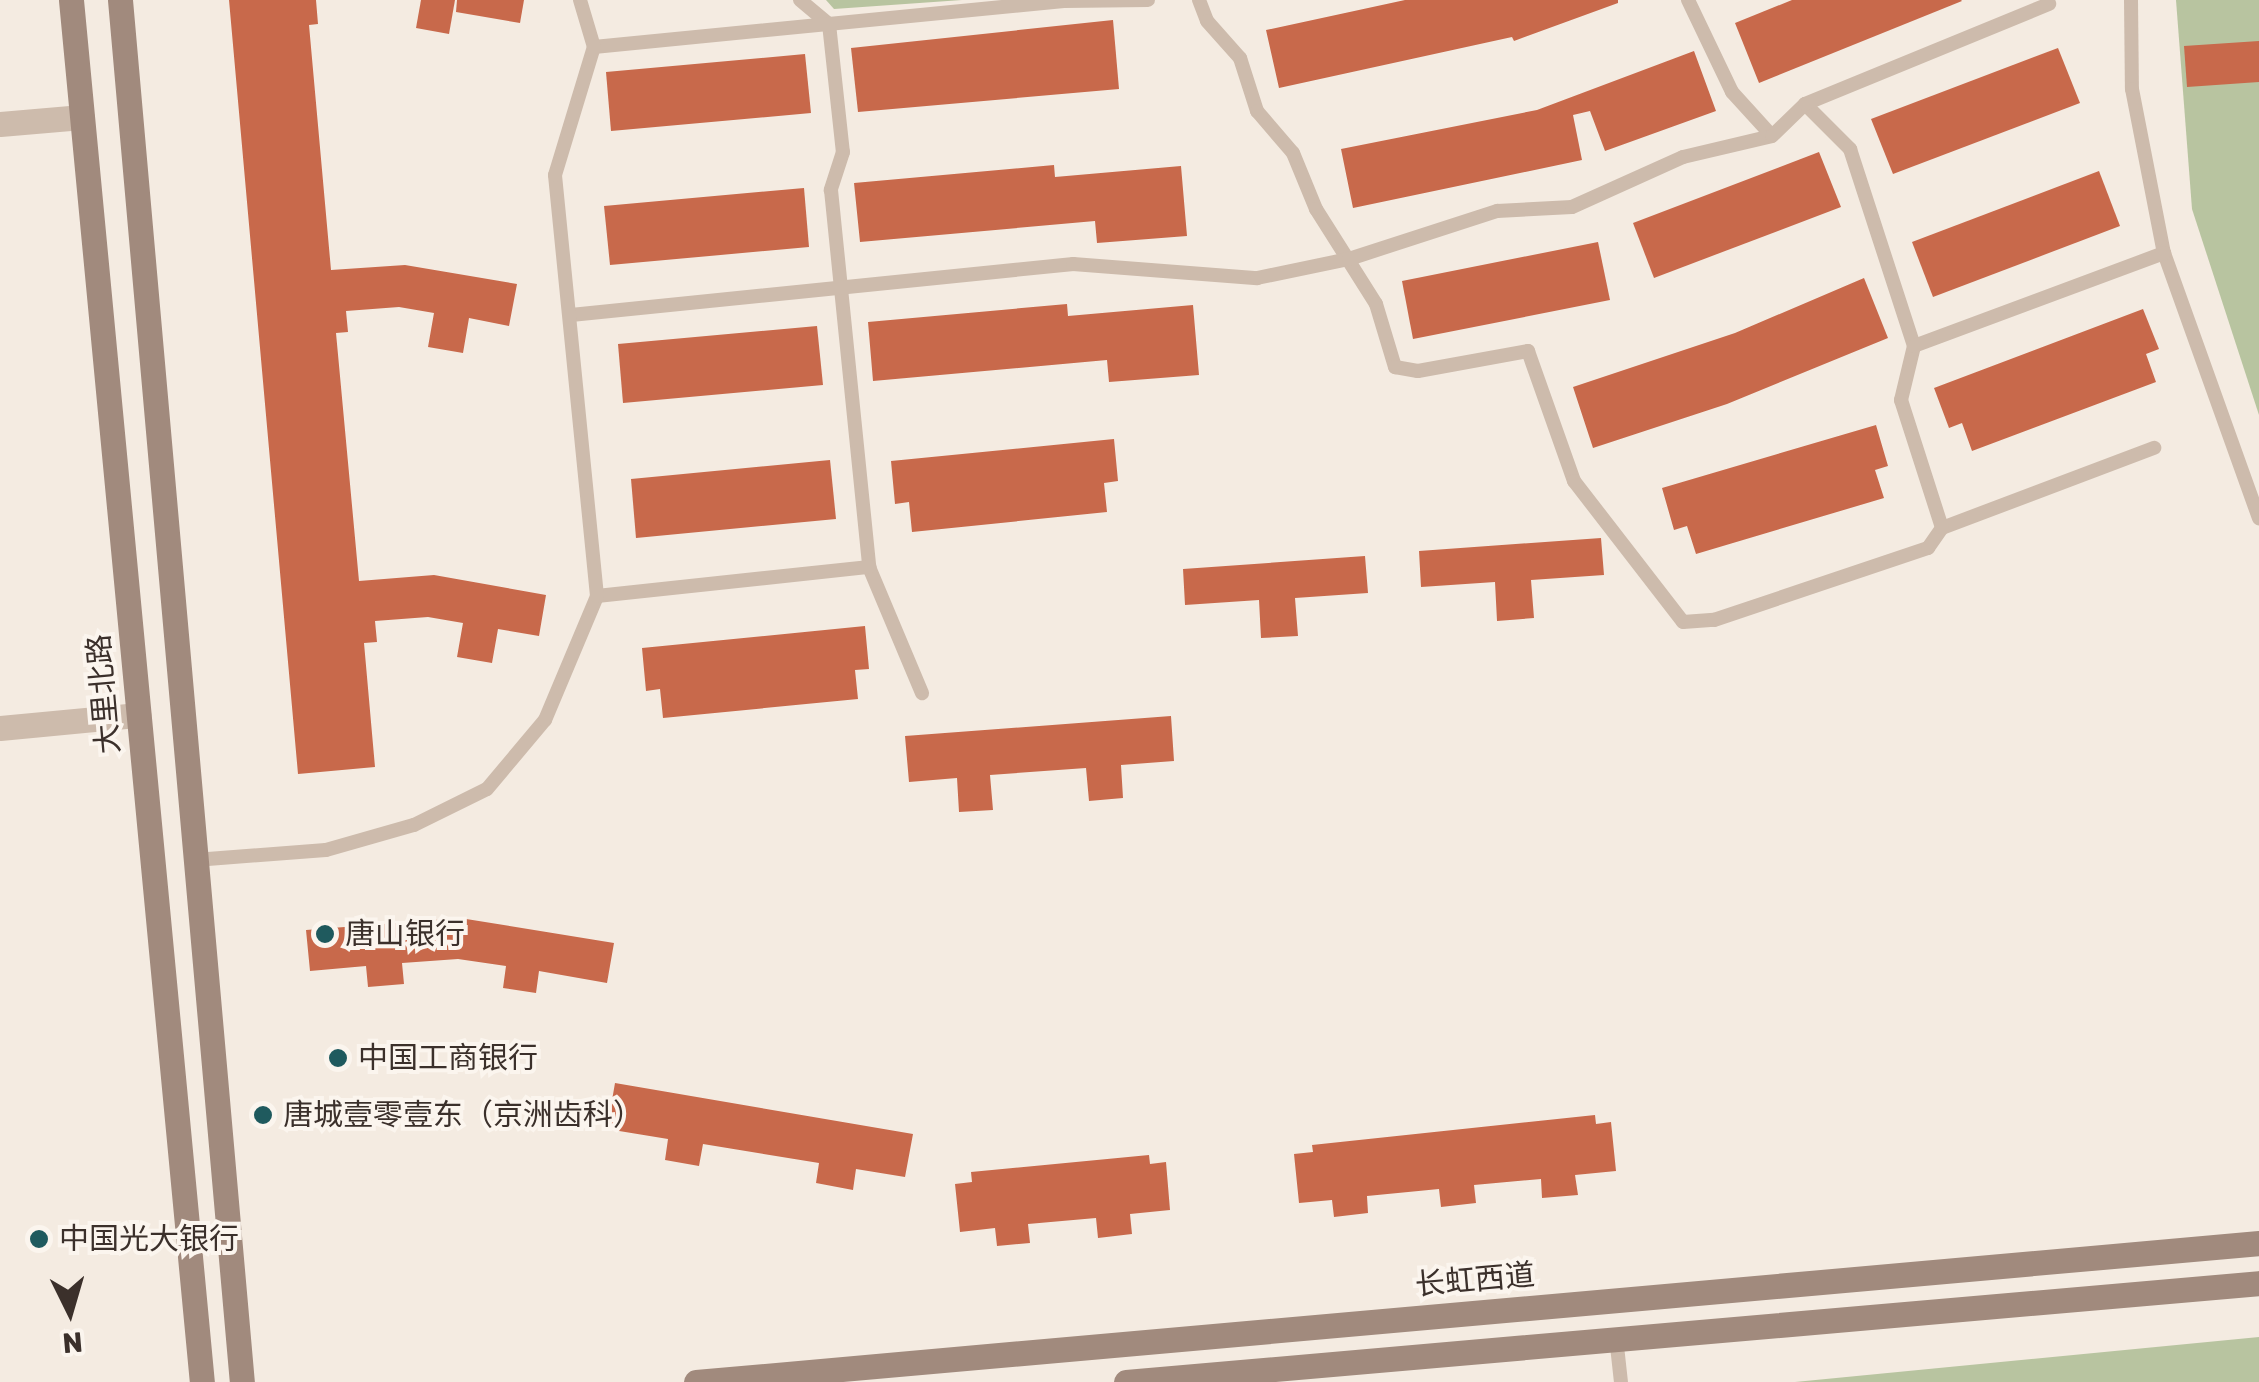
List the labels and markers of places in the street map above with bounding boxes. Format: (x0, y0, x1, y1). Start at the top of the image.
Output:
place label: 唐山银行 (345, 916, 465, 952)
marker: 唐山银行 (314, 923, 336, 945)
place label: 中国工商银行 (358, 1040, 538, 1076)
marker: 中国工商银行 (327, 1047, 349, 1069)
place label: 唐城壹零壹东（京洲齿科） (283, 1097, 643, 1133)
marker: 唐城壹零壹东（京洲齿科） (252, 1104, 274, 1126)
place label: 中国光大银行 (59, 1221, 239, 1257)
marker: 中国光大银行 (28, 1228, 50, 1250)

